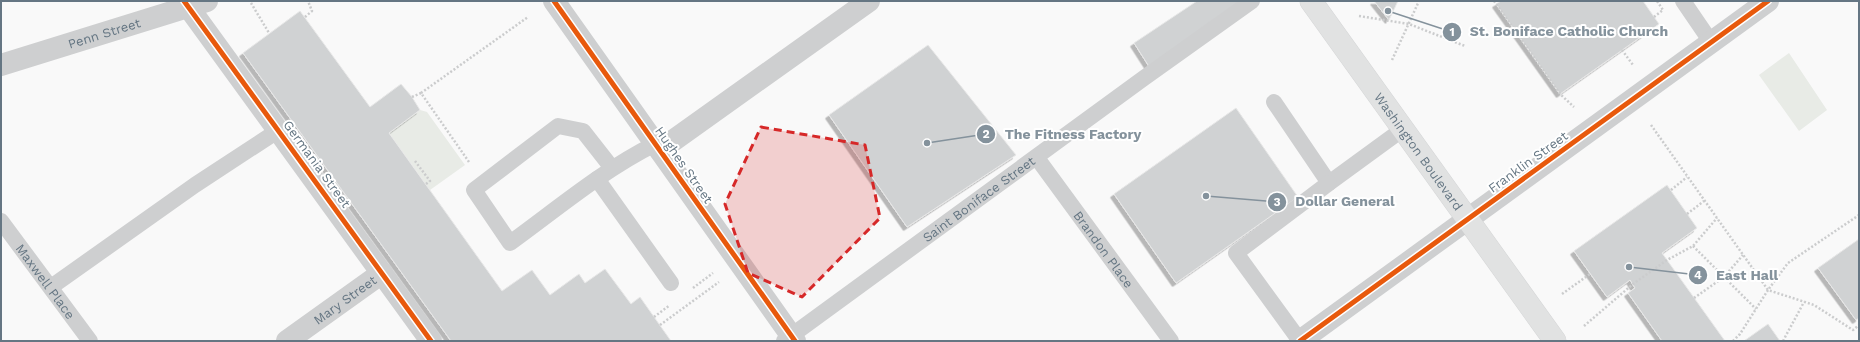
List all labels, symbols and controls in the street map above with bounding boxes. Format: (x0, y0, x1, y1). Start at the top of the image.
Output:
street label: Penn Street (66, 14, 143, 51)
callout: St. Boniface Catholic Church (1442, 19, 1676, 45)
text: St. Boniface Catholic Church (1470, 23, 1668, 39)
text: 1 (1449, 25, 1455, 39)
street label: Washington Boulevard (1372, 90, 1466, 213)
street label: Germania Street (280, 117, 354, 211)
callout: The Fitness Factory (976, 121, 1149, 147)
street label: Hughes Street (652, 124, 716, 207)
text: The Fitness Factory (1005, 126, 1141, 142)
text: 2 (982, 127, 990, 141)
street label: Franklin Street (1485, 128, 1571, 196)
street label: Saint Boniface Street (920, 153, 1038, 245)
callout: Dollar General (1267, 189, 1403, 215)
text: Dollar General (1295, 193, 1395, 209)
text: 3 (1273, 195, 1281, 209)
street label: Brandon Place (1071, 208, 1137, 291)
street label: Maxwell Place (13, 241, 78, 322)
callout: East Hall (1688, 262, 1786, 288)
text: East Hall (1716, 267, 1778, 283)
text: 4 (1694, 268, 1702, 282)
street label: Mary Street (310, 272, 380, 327)

